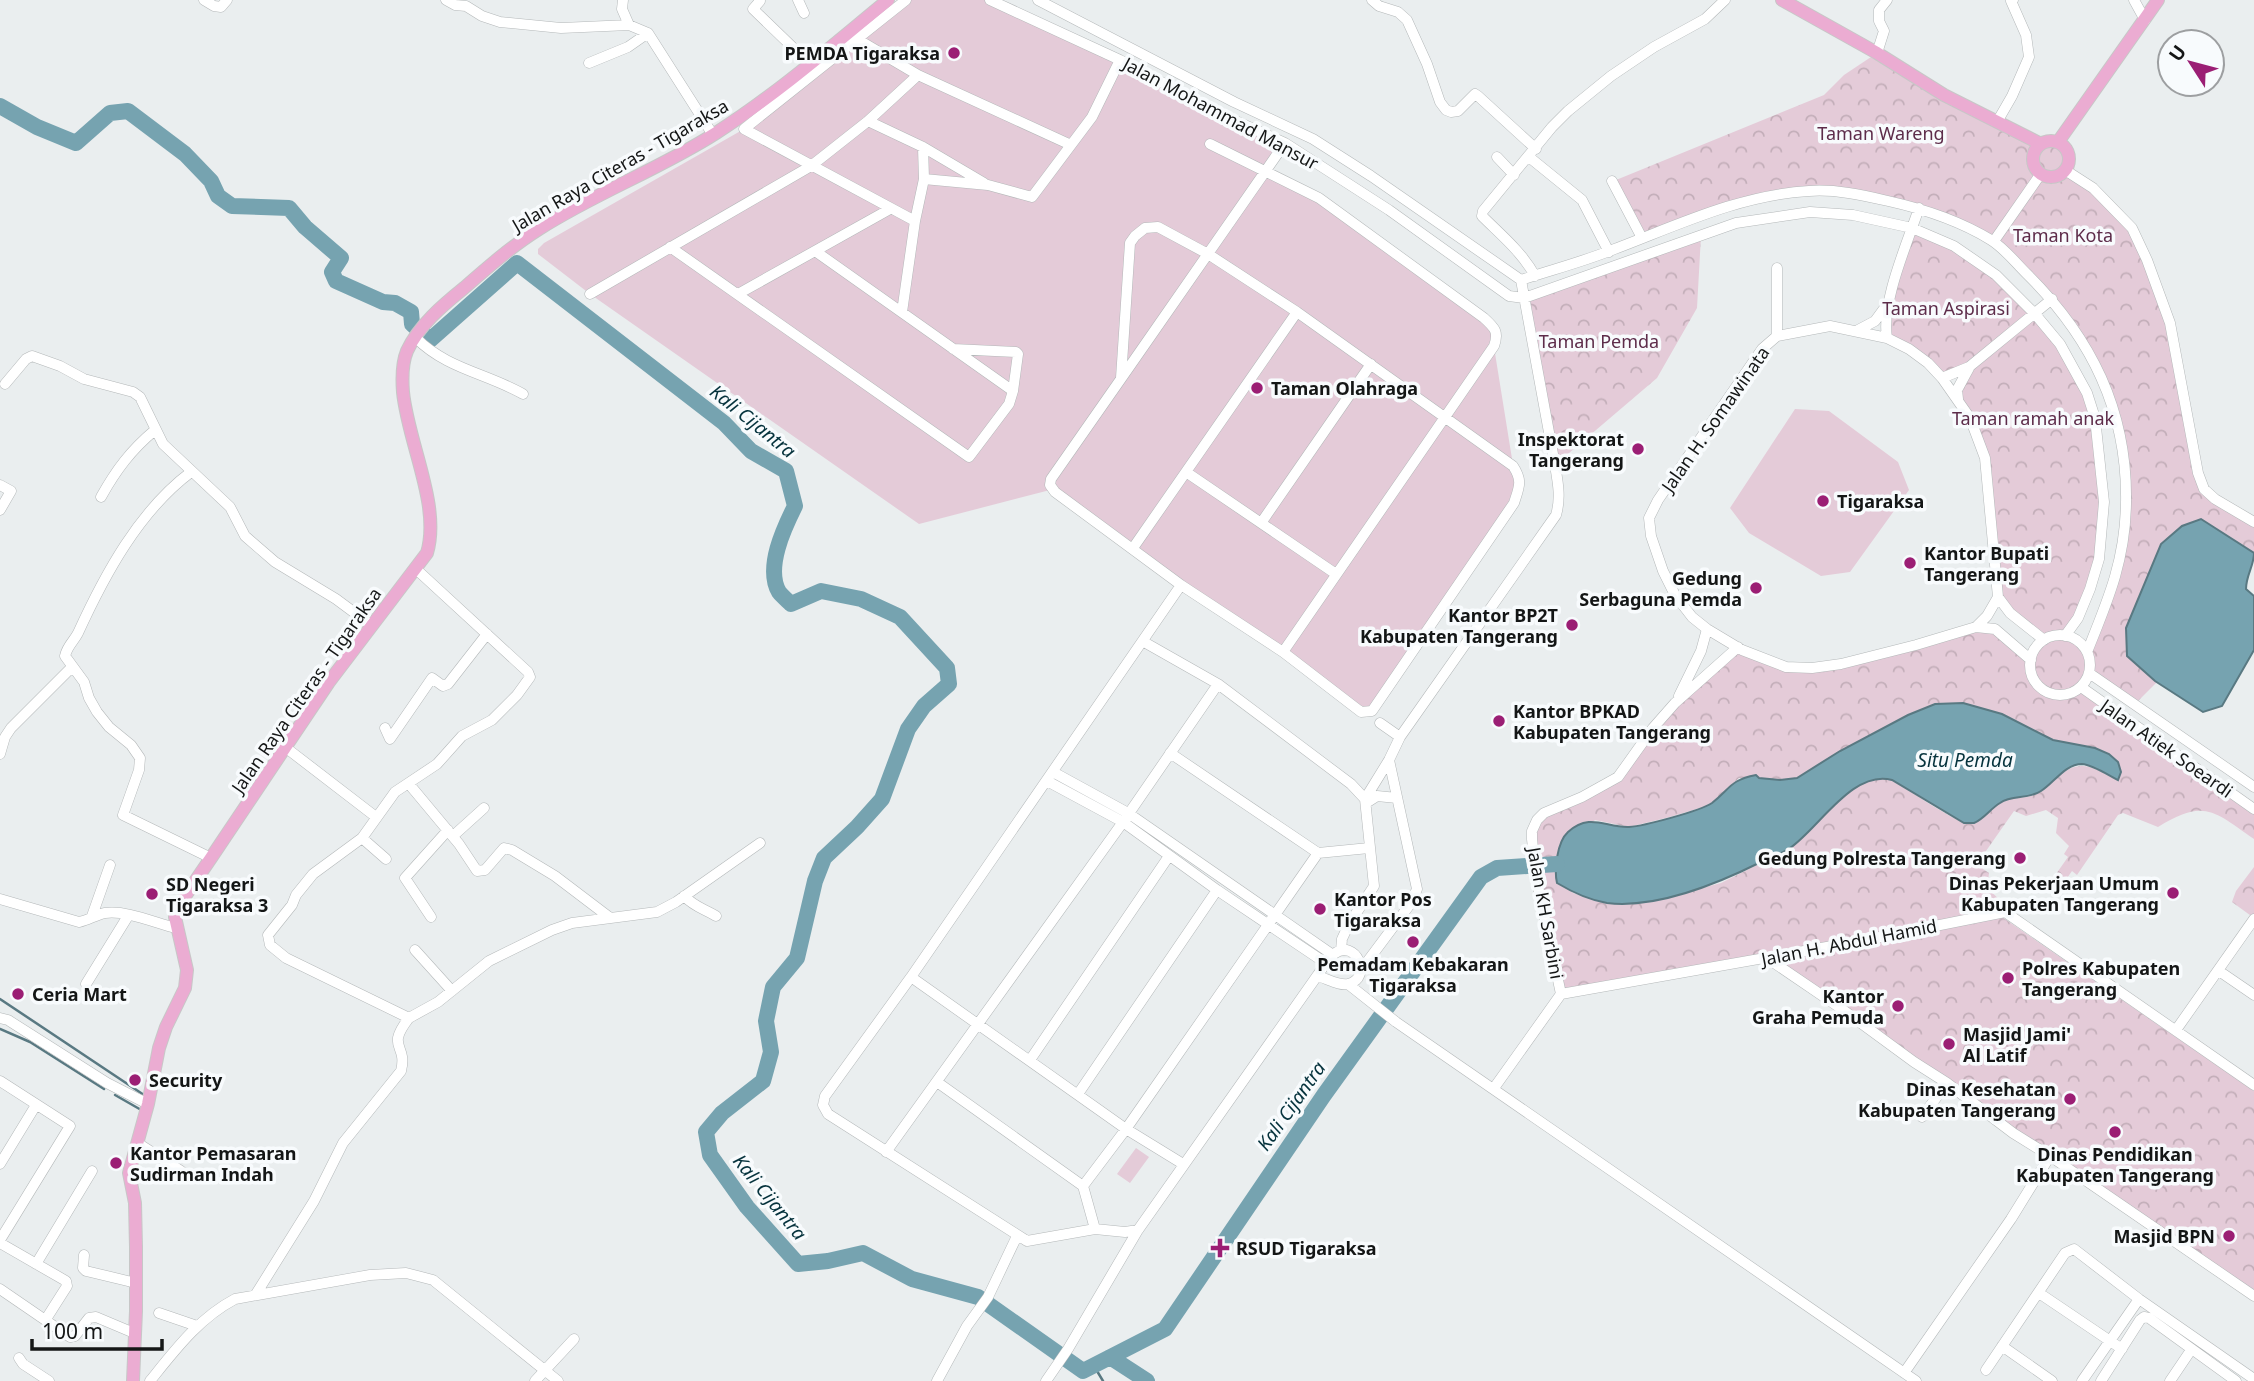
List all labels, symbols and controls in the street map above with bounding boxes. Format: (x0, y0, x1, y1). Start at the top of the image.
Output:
north arrow (2156, 28, 2226, 98)
text: U (2163, 40, 2192, 66)
place label: PEMDA Tigaraksa (784, 41, 940, 65)
marker: PEMDA Tigaraksa (946, 45, 962, 61)
street label: Jalan Mohammad Mansur (1117, 50, 1323, 175)
street label: Jalan Raya Citeras - Tigaraksa (506, 93, 732, 238)
park label: Taman Wareng (1817, 121, 1945, 145)
park label: Taman Kota (2013, 223, 2113, 247)
park label: Taman Aspirasi (1882, 296, 2010, 320)
park label: Taman Pemda (1539, 329, 1659, 353)
street label: Jalan H. Somawinata (1654, 341, 1774, 498)
place label: Taman Olahraga (1271, 376, 1418, 400)
water label: Kali Cijantra (705, 378, 801, 464)
marker: Taman Olahraga (1249, 380, 1265, 396)
park label: Taman ramah anak (1952, 406, 2115, 430)
place label: Inspektorat Tangerang (1518, 427, 1624, 472)
marker: Inspektorat Tangerang (1630, 441, 1646, 457)
place label: Tigaraksa (1837, 489, 1924, 513)
marker: Tigaraksa (1815, 493, 1831, 509)
place label: Kantor Bupati Tangerang (1924, 541, 2049, 586)
marker: Kantor Bupati Tangerang (1902, 555, 1918, 571)
place label: Gedung Serbaguna Pemda (1579, 566, 1742, 611)
marker: Gedung Serbaguna Pemda (1748, 580, 1764, 596)
street label: Jalan Raya Citeras - Tigaraksa (225, 582, 386, 799)
place label: Kantor BP2T Kabupaten Tangerang (1360, 603, 1559, 648)
marker: Kantor BP2T Kabupaten Tangerang (1564, 617, 1580, 633)
street label: Jalan Atiek Soeardi (2094, 692, 2238, 803)
place label: Kantor BPKAD Kabupaten Tangerang (1513, 699, 1711, 744)
marker: Kantor BPKAD Kabupaten Tangerang (1491, 713, 1507, 729)
water label: Situ Pemda (1917, 747, 2013, 773)
street label: Jalan KH Sarbini (1522, 843, 1569, 981)
place label: Gedung Polresta Tangerang (1758, 846, 2006, 870)
marker: Gedung Polresta Tangerang (2012, 850, 2028, 866)
place label: Dinas Pekerjaan Umum Kabupaten Tangerang (1949, 871, 2159, 916)
place label: SD Negeri Tigaraksa 3 (166, 872, 268, 917)
marker: Dinas Pekerjaan Umum Kabupaten Tangerang (2165, 885, 2181, 901)
marker: SD Negeri Tigaraksa 3 (144, 886, 160, 902)
place label: Kantor Pos Tigaraksa (1334, 887, 1432, 932)
marker: Kantor Pos Tigaraksa (1312, 901, 1328, 917)
street label: Jalan H. Abdul Hamid (1757, 913, 1939, 971)
marker: Pemadam Kebakaran Tigaraksa (1405, 934, 1421, 950)
place label: Pemadam Kebakaran Tigaraksa (1317, 952, 1509, 997)
place label: Polres Kabupaten Tangerang (2022, 956, 2180, 1001)
marker: Polres Kabupaten Tangerang (2000, 970, 2016, 986)
place label: Ceria Mart (32, 982, 127, 1006)
place label: Kantor Graha Pemuda (1752, 984, 1884, 1029)
marker: Ceria Mart (10, 986, 26, 1002)
marker: Kantor Graha Pemuda (1890, 998, 1906, 1014)
place label: Masjid Jami' Al Latif (1963, 1022, 2071, 1067)
marker: Masjid Jami' Al Latif (1941, 1036, 1957, 1052)
water label: Kali Cijantra (1251, 1056, 1331, 1156)
place label: Security (149, 1068, 223, 1092)
marker: Security (127, 1072, 143, 1088)
place label: Dinas Kesehatan Kabupaten Tangerang (1858, 1077, 2056, 1122)
marker: Dinas Kesehatan Kabupaten Tangerang (2062, 1091, 2078, 1107)
marker: Dinas Pendidikan Kabupaten Tangerang (2107, 1124, 2123, 1140)
place label: Kantor Pemasaran Sudirman Indah (130, 1141, 296, 1186)
place label: Dinas Pendidikan Kabupaten Tangerang (2016, 1142, 2214, 1187)
water label: Kali Cijantra (727, 1149, 813, 1245)
marker: Kantor Pemasaran Sudirman Indah (108, 1155, 124, 1171)
place label: Masjid BPN (2114, 1224, 2215, 1248)
marker: Masjid BPN (2221, 1228, 2237, 1244)
place label: RSUD Tigaraksa (1236, 1236, 1377, 1260)
marker: RSUD Tigaraksa (1210, 1238, 1230, 1258)
scale bar (32, 1308, 161, 1352)
text: 100 m (42, 1317, 103, 1345)

